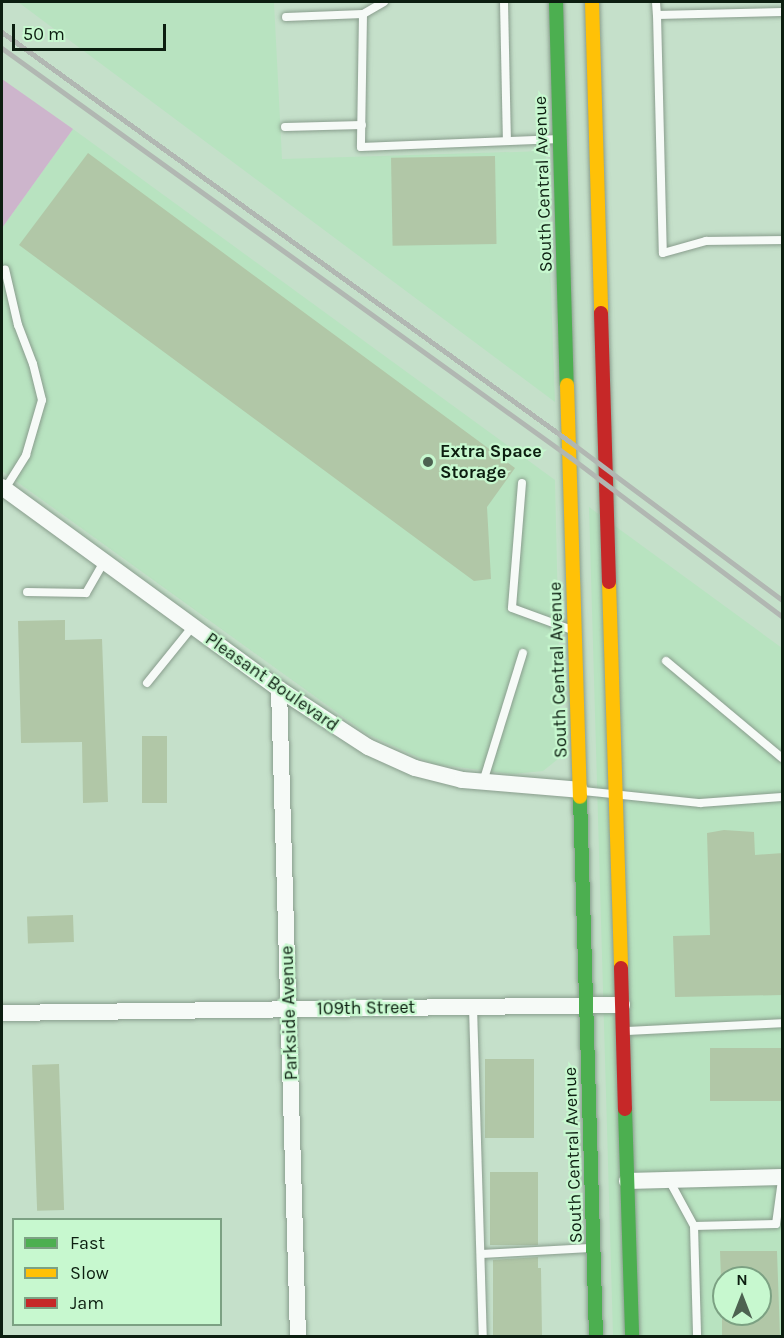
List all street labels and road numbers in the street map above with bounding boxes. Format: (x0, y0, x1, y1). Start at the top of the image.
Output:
street label: South Central Avenue (529, 95, 557, 273)
street label: South Central Avenue (544, 581, 572, 759)
street label: Pleasant Boulevard (201, 628, 343, 736)
street label: Parkside Avenue (276, 945, 302, 1081)
street label: 109th Street (317, 996, 415, 1020)
street label: South Central Avenue (559, 1066, 587, 1244)

